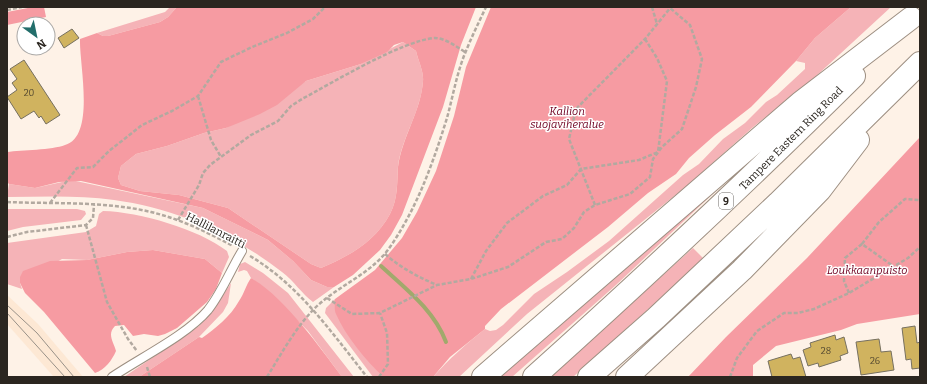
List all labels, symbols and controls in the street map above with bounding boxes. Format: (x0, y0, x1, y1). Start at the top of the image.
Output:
north arrow (16, 16, 56, 56)
text: N (34, 36, 48, 52)
street label: Tampere Eastern Ring Road (737, 84, 846, 193)
house number: 20 (24, 88, 35, 98)
park label: Kallion suojaviheralue (530, 105, 604, 131)
road number: 9 (719, 193, 733, 209)
street label: Hallilanraitti (184, 210, 248, 251)
park label: Loukkaanpuisto (827, 264, 907, 277)
house number: 28 (821, 346, 831, 356)
house number: 26 (870, 356, 880, 366)

